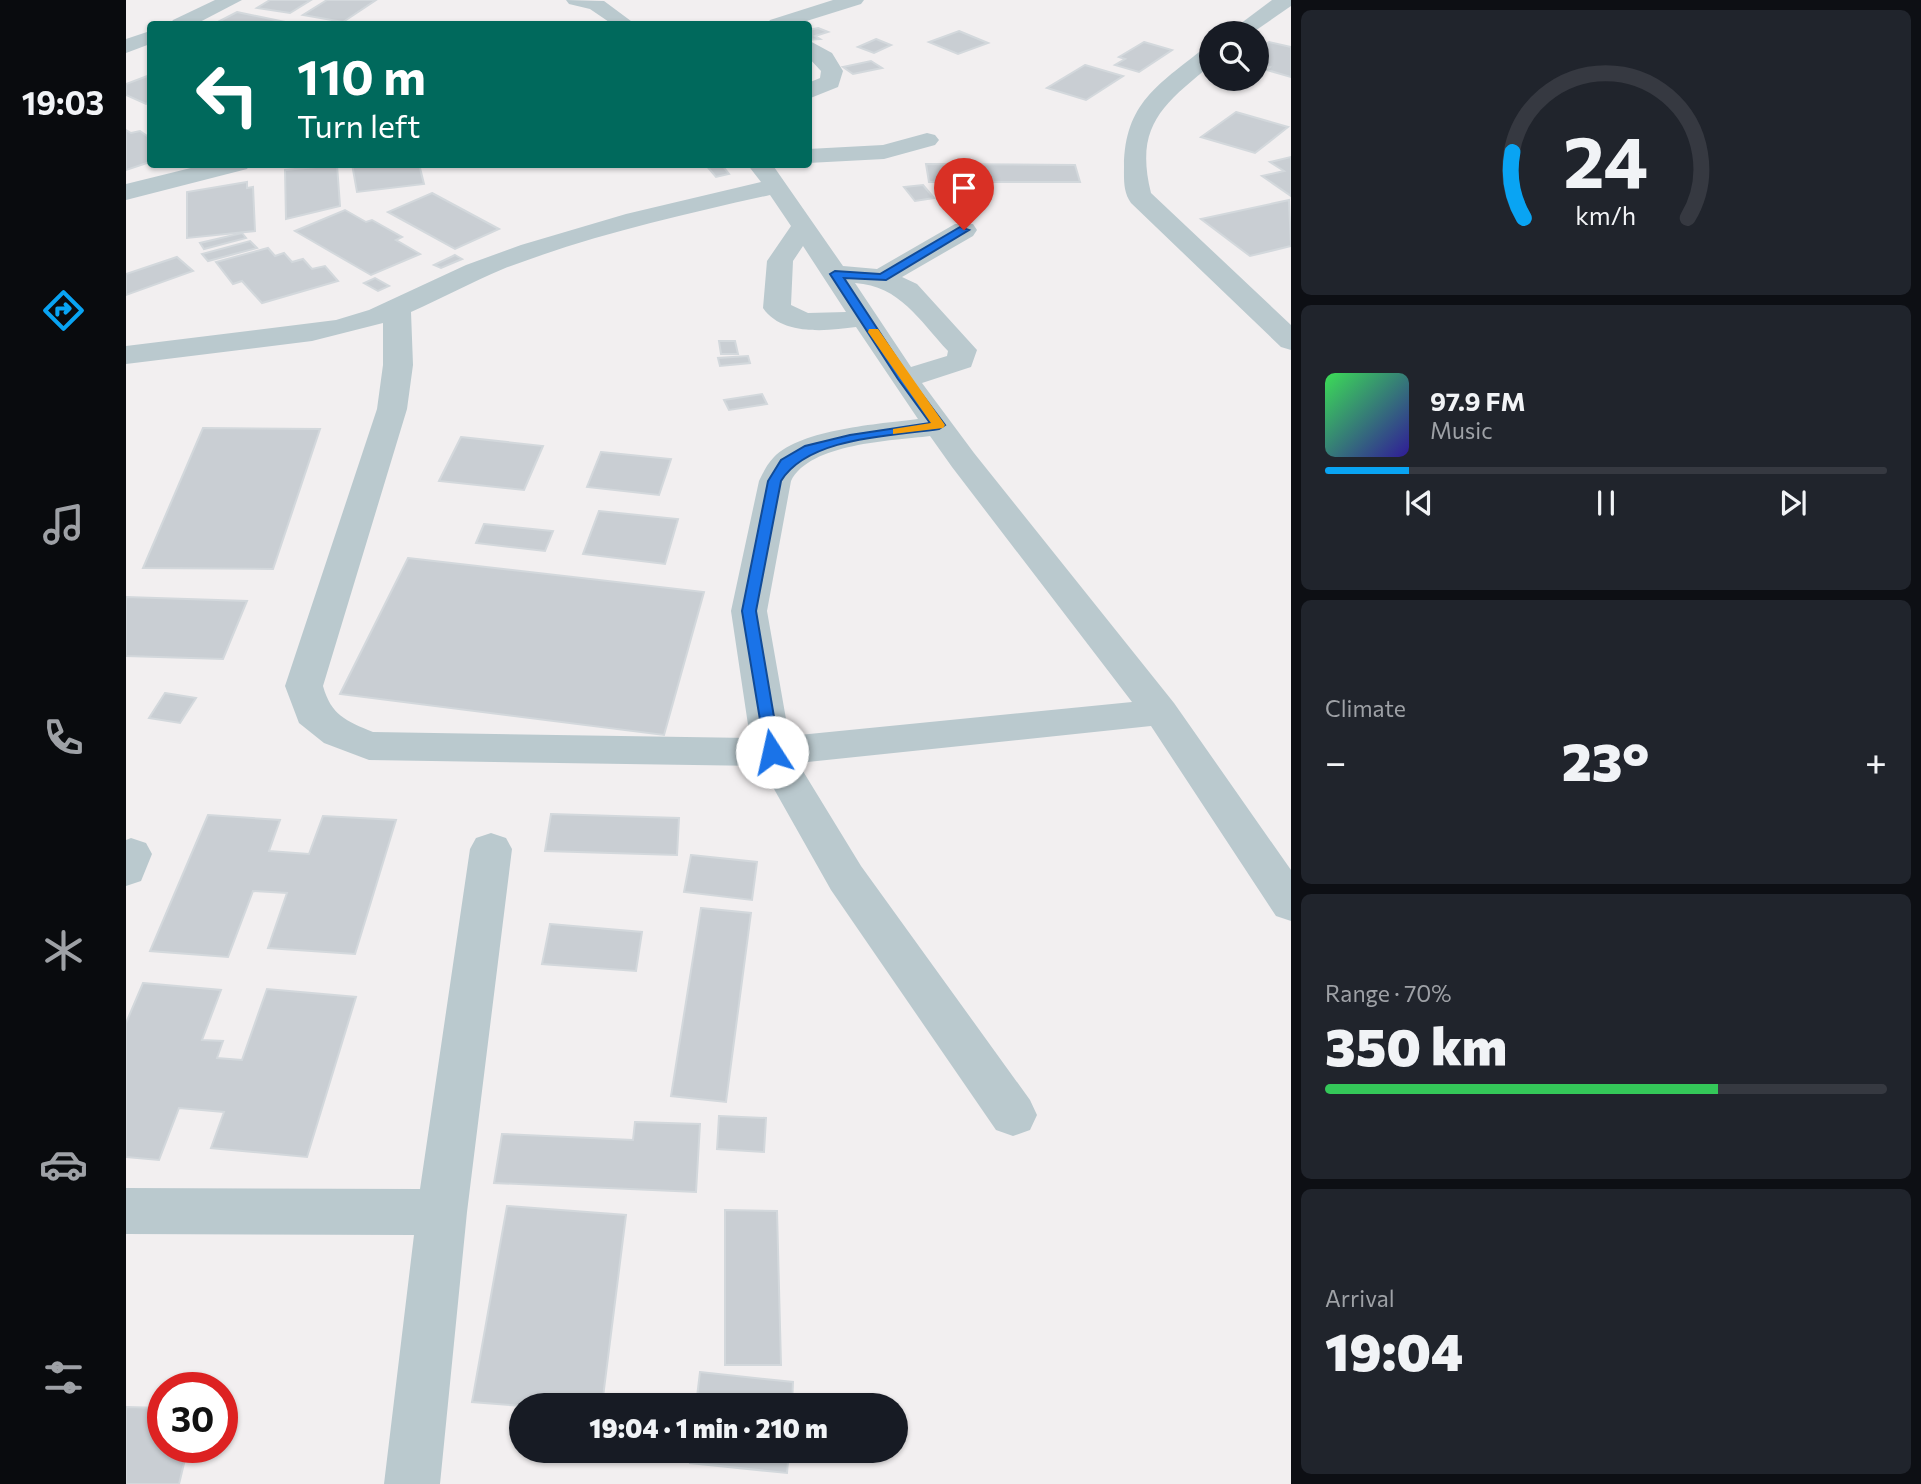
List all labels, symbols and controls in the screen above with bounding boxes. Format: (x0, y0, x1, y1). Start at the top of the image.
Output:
map controls (1199, 21, 1269, 91)
button: search (1199, 21, 1269, 91)
text: 110 m (297, 45, 426, 105)
icon: left (182, 49, 273, 140)
text: 19:03 (22, 82, 104, 122)
text: Turn left (297, 105, 421, 145)
text: 24 (1563, 115, 1649, 204)
pin (934, 158, 994, 230)
icon: arrive (945, 169, 983, 207)
text: km/h (1576, 200, 1636, 230)
icon: directions (39, 286, 88, 335)
text: 97.9 FM (1430, 385, 1526, 416)
text: Music (1430, 416, 1493, 444)
icon: previous (1400, 484, 1438, 522)
icon: pause (1587, 484, 1625, 522)
icon: next (1774, 484, 1812, 522)
icon: music (39, 500, 88, 549)
text: Climate (1325, 694, 1406, 722)
icon: phone (39, 713, 88, 762)
position arrow (735, 715, 809, 789)
text: 23° (1562, 728, 1649, 792)
text: − (1325, 737, 1347, 784)
text: + (1865, 737, 1887, 784)
icon: climate (39, 926, 88, 975)
text: Range · 70% (1325, 979, 1452, 1007)
text: 350 km (1325, 1013, 1507, 1077)
icon: car (39, 1140, 88, 1189)
text: Arrival (1325, 1284, 1395, 1312)
text: 19:04 (1325, 1318, 1463, 1382)
icon: filters (39, 1353, 88, 1402)
speed limit sign: 30 (147, 1372, 238, 1463)
text: 19:04 · 1 min · 210 m (589, 1412, 828, 1443)

